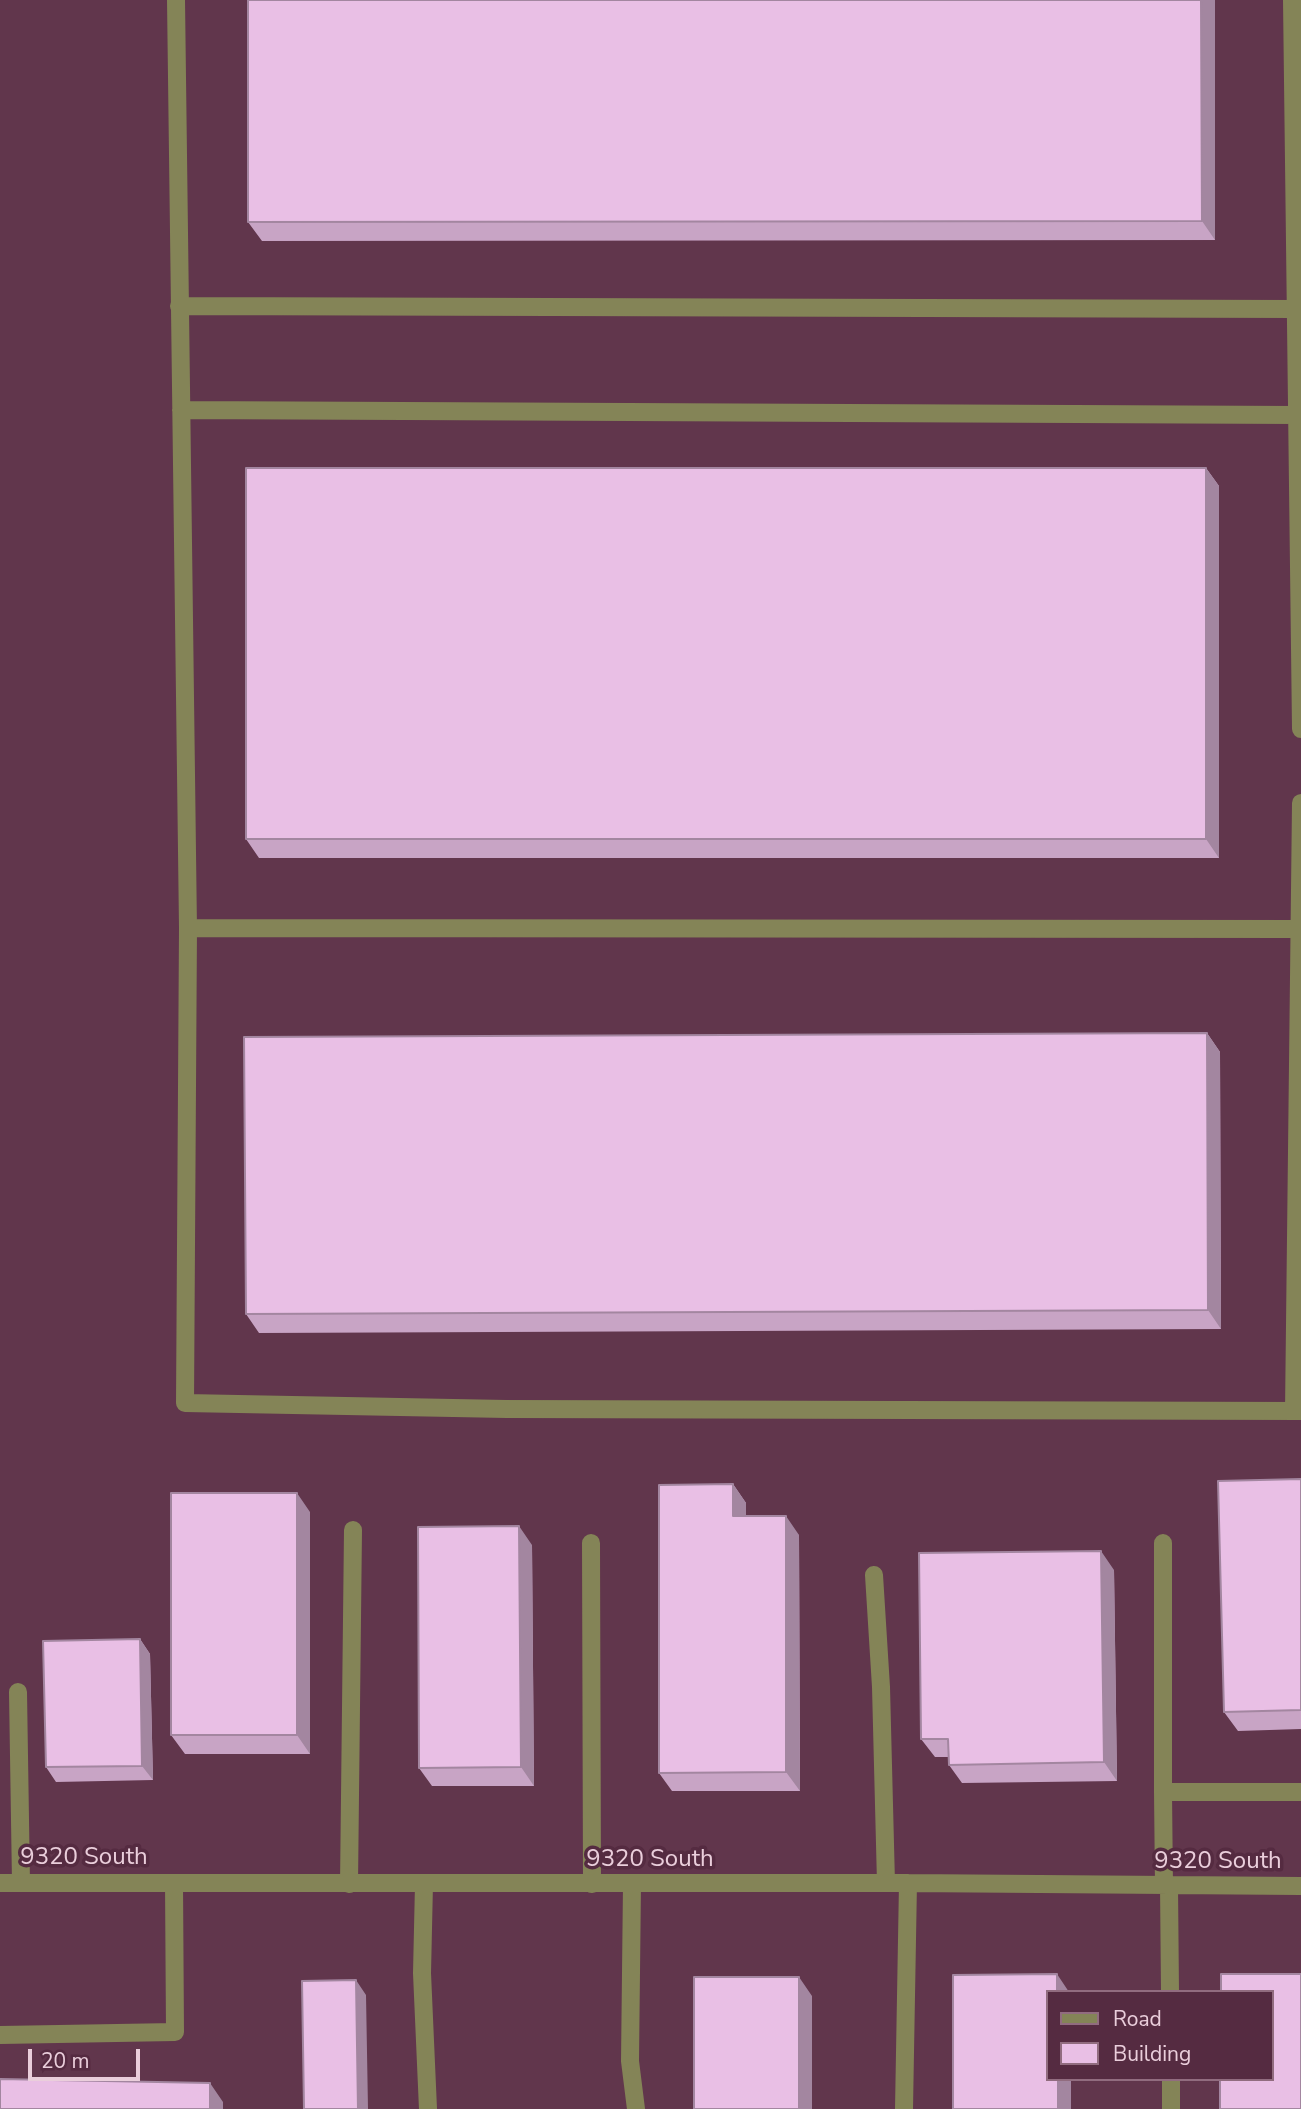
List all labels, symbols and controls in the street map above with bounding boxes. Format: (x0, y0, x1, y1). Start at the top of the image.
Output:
street label: 9320 South (20, 1844, 148, 1872)
street label: 9320 South (586, 1846, 714, 1874)
street label: 9320 South (1154, 1848, 1282, 1876)
legend (1046, 1990, 1273, 2081)
text: Road (1113, 2005, 1162, 2033)
scale bar (32, 2036, 144, 2080)
text: Building (1113, 2040, 1191, 2068)
text: 20 m (41, 2047, 90, 2075)

